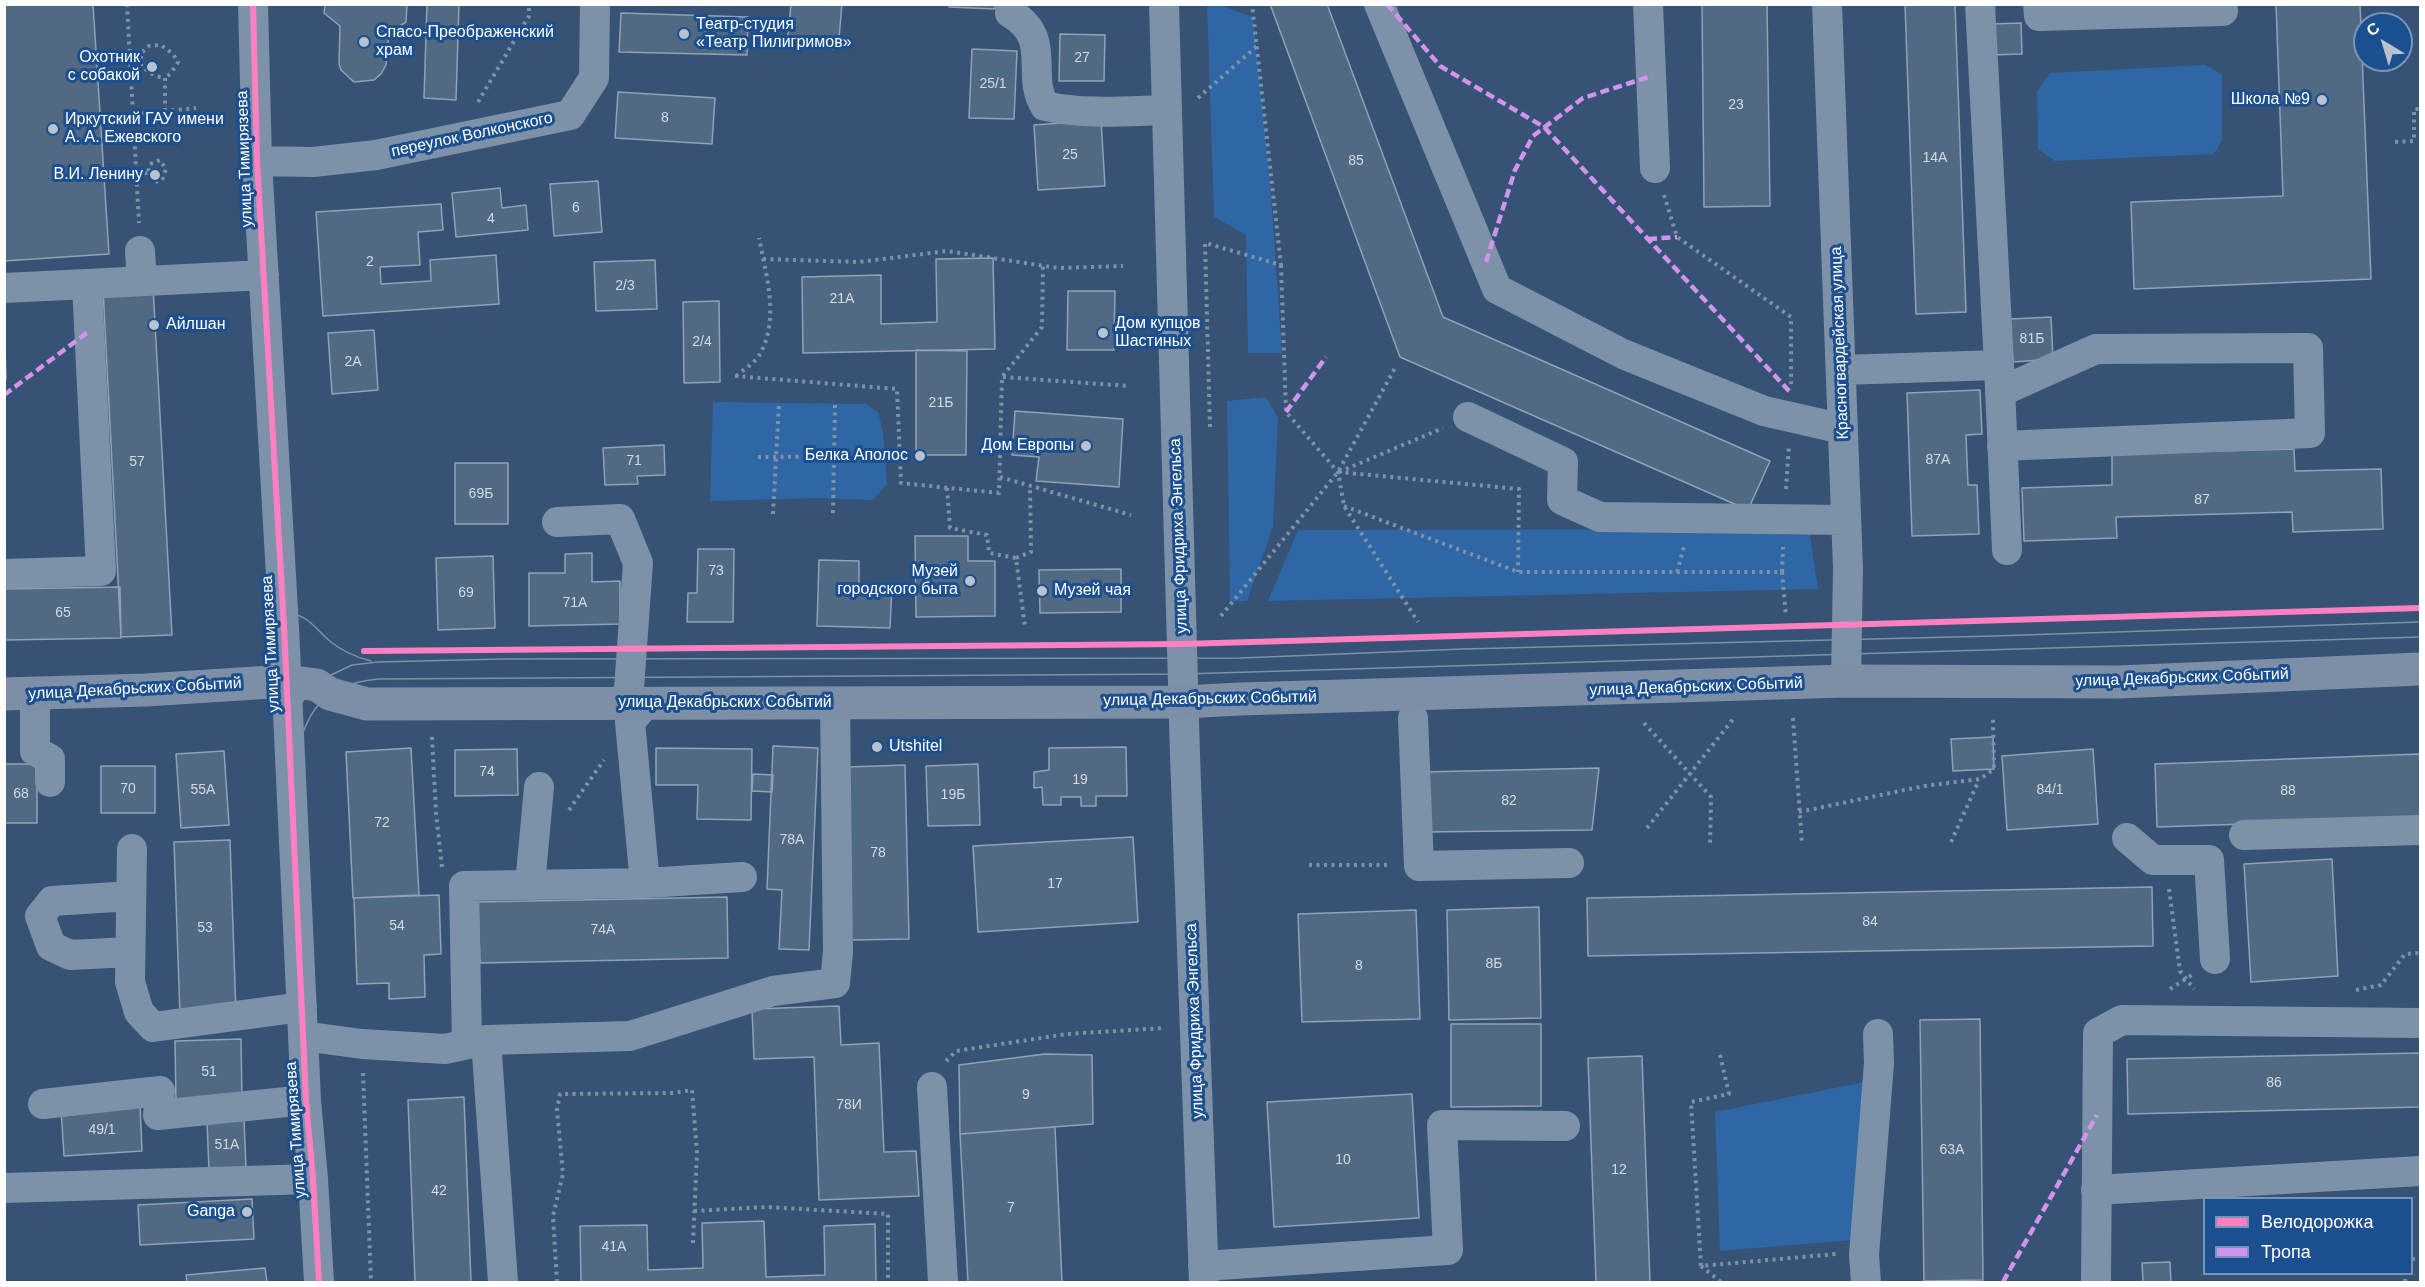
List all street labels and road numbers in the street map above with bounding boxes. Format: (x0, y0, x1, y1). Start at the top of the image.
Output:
street label: улица Тимирязева (233, 90, 257, 228)
street label: переулок Волконского (389, 108, 555, 162)
street label: Красногвардейская улица (1827, 246, 1853, 440)
street label: улица Фридриха Энгельса (1166, 438, 1192, 634)
street label: улица Тимирязева (258, 575, 284, 713)
street label: улица Декабрьских Событий (2075, 665, 2289, 691)
street label: улица Декабрьских Событий (28, 674, 242, 704)
street label: улица Декабрьских Событий (1589, 674, 1803, 700)
street label: улица Декабрьских Событий (1103, 688, 1317, 710)
street label: улица Декабрьских Событий (618, 693, 832, 713)
street label: улица Фридриха Энгельса (1182, 923, 1208, 1119)
street label: улица Тимирязева (282, 1061, 310, 1199)

